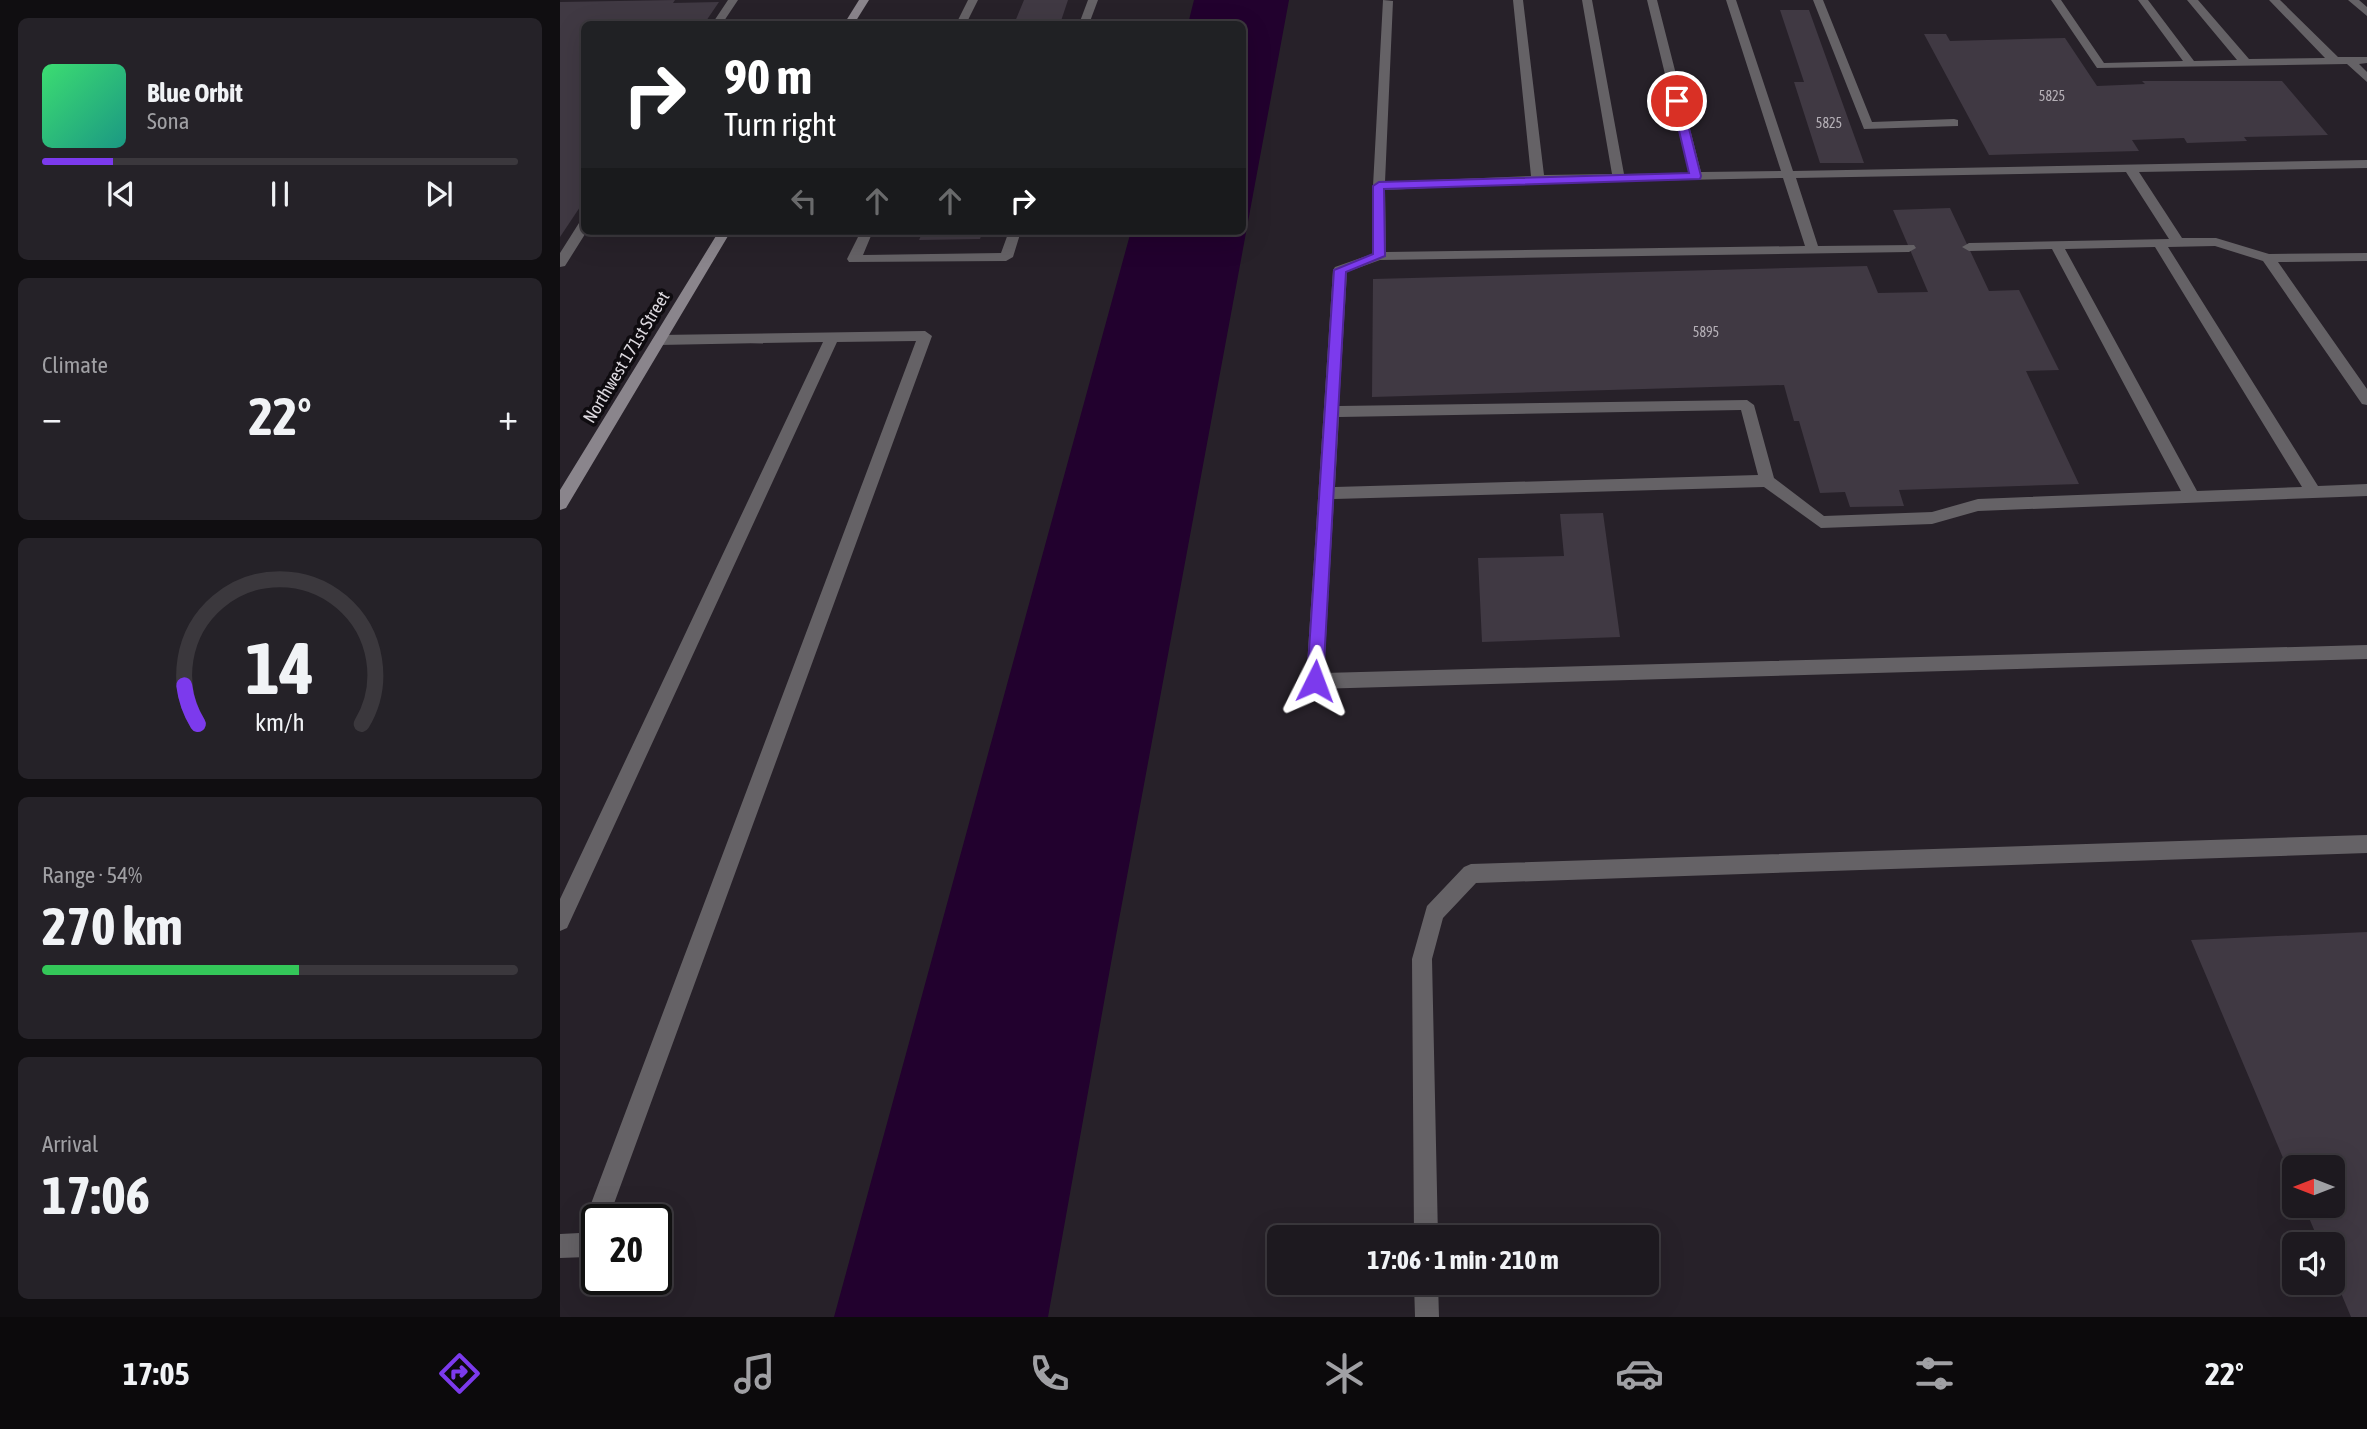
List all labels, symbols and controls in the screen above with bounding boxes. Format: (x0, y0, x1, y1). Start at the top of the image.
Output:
text: 90 m (724, 48, 812, 104)
icon: right (609, 49, 700, 140)
pin (1647, 71, 1707, 131)
text: Blue Orbit (147, 78, 243, 108)
icon: arrive (1658, 82, 1696, 120)
house number: 5825 (2039, 88, 2065, 104)
text: Turn right (724, 106, 837, 143)
text: Sona (147, 108, 189, 134)
house number: 5825 (1816, 115, 1842, 131)
icon: previous (102, 175, 140, 213)
icon: pause (261, 175, 299, 213)
icon: next (420, 175, 458, 213)
icon: left (785, 182, 823, 220)
icon: ahead (858, 182, 896, 220)
icon: ahead (931, 182, 969, 220)
icon: right (1004, 182, 1042, 220)
street label: Northwest 171st Street (578, 287, 674, 427)
house number: 5895 (1693, 324, 1719, 340)
text: Climate (42, 352, 108, 378)
text: 22° (248, 386, 312, 446)
text: − (42, 395, 62, 438)
text: + (498, 395, 518, 438)
text: 14 (246, 627, 314, 710)
position arrow (1278, 644, 1352, 718)
text: km/h (255, 708, 305, 736)
text: Range · 54% (42, 862, 142, 888)
text: 270 km (42, 896, 183, 956)
text: Arrival (42, 1131, 98, 1157)
north arrow (2282, 1155, 2345, 1218)
map controls (2282, 1155, 2345, 1295)
text: 17:06 (42, 1165, 150, 1225)
speed limit sign: 20 (581, 1204, 672, 1295)
button: sound (2282, 1232, 2345, 1295)
text: 17:06 · 1 min · 210 m (1367, 1245, 1559, 1275)
icon: directions (435, 1349, 484, 1398)
icon: music (730, 1349, 779, 1398)
icon: phone (1025, 1349, 1074, 1398)
icon: climate (1320, 1349, 1369, 1398)
icon: car (1615, 1349, 1664, 1398)
icon: filters (1910, 1349, 1959, 1398)
text: 17:05 (123, 1355, 189, 1392)
text: 22° (2205, 1355, 2244, 1392)

